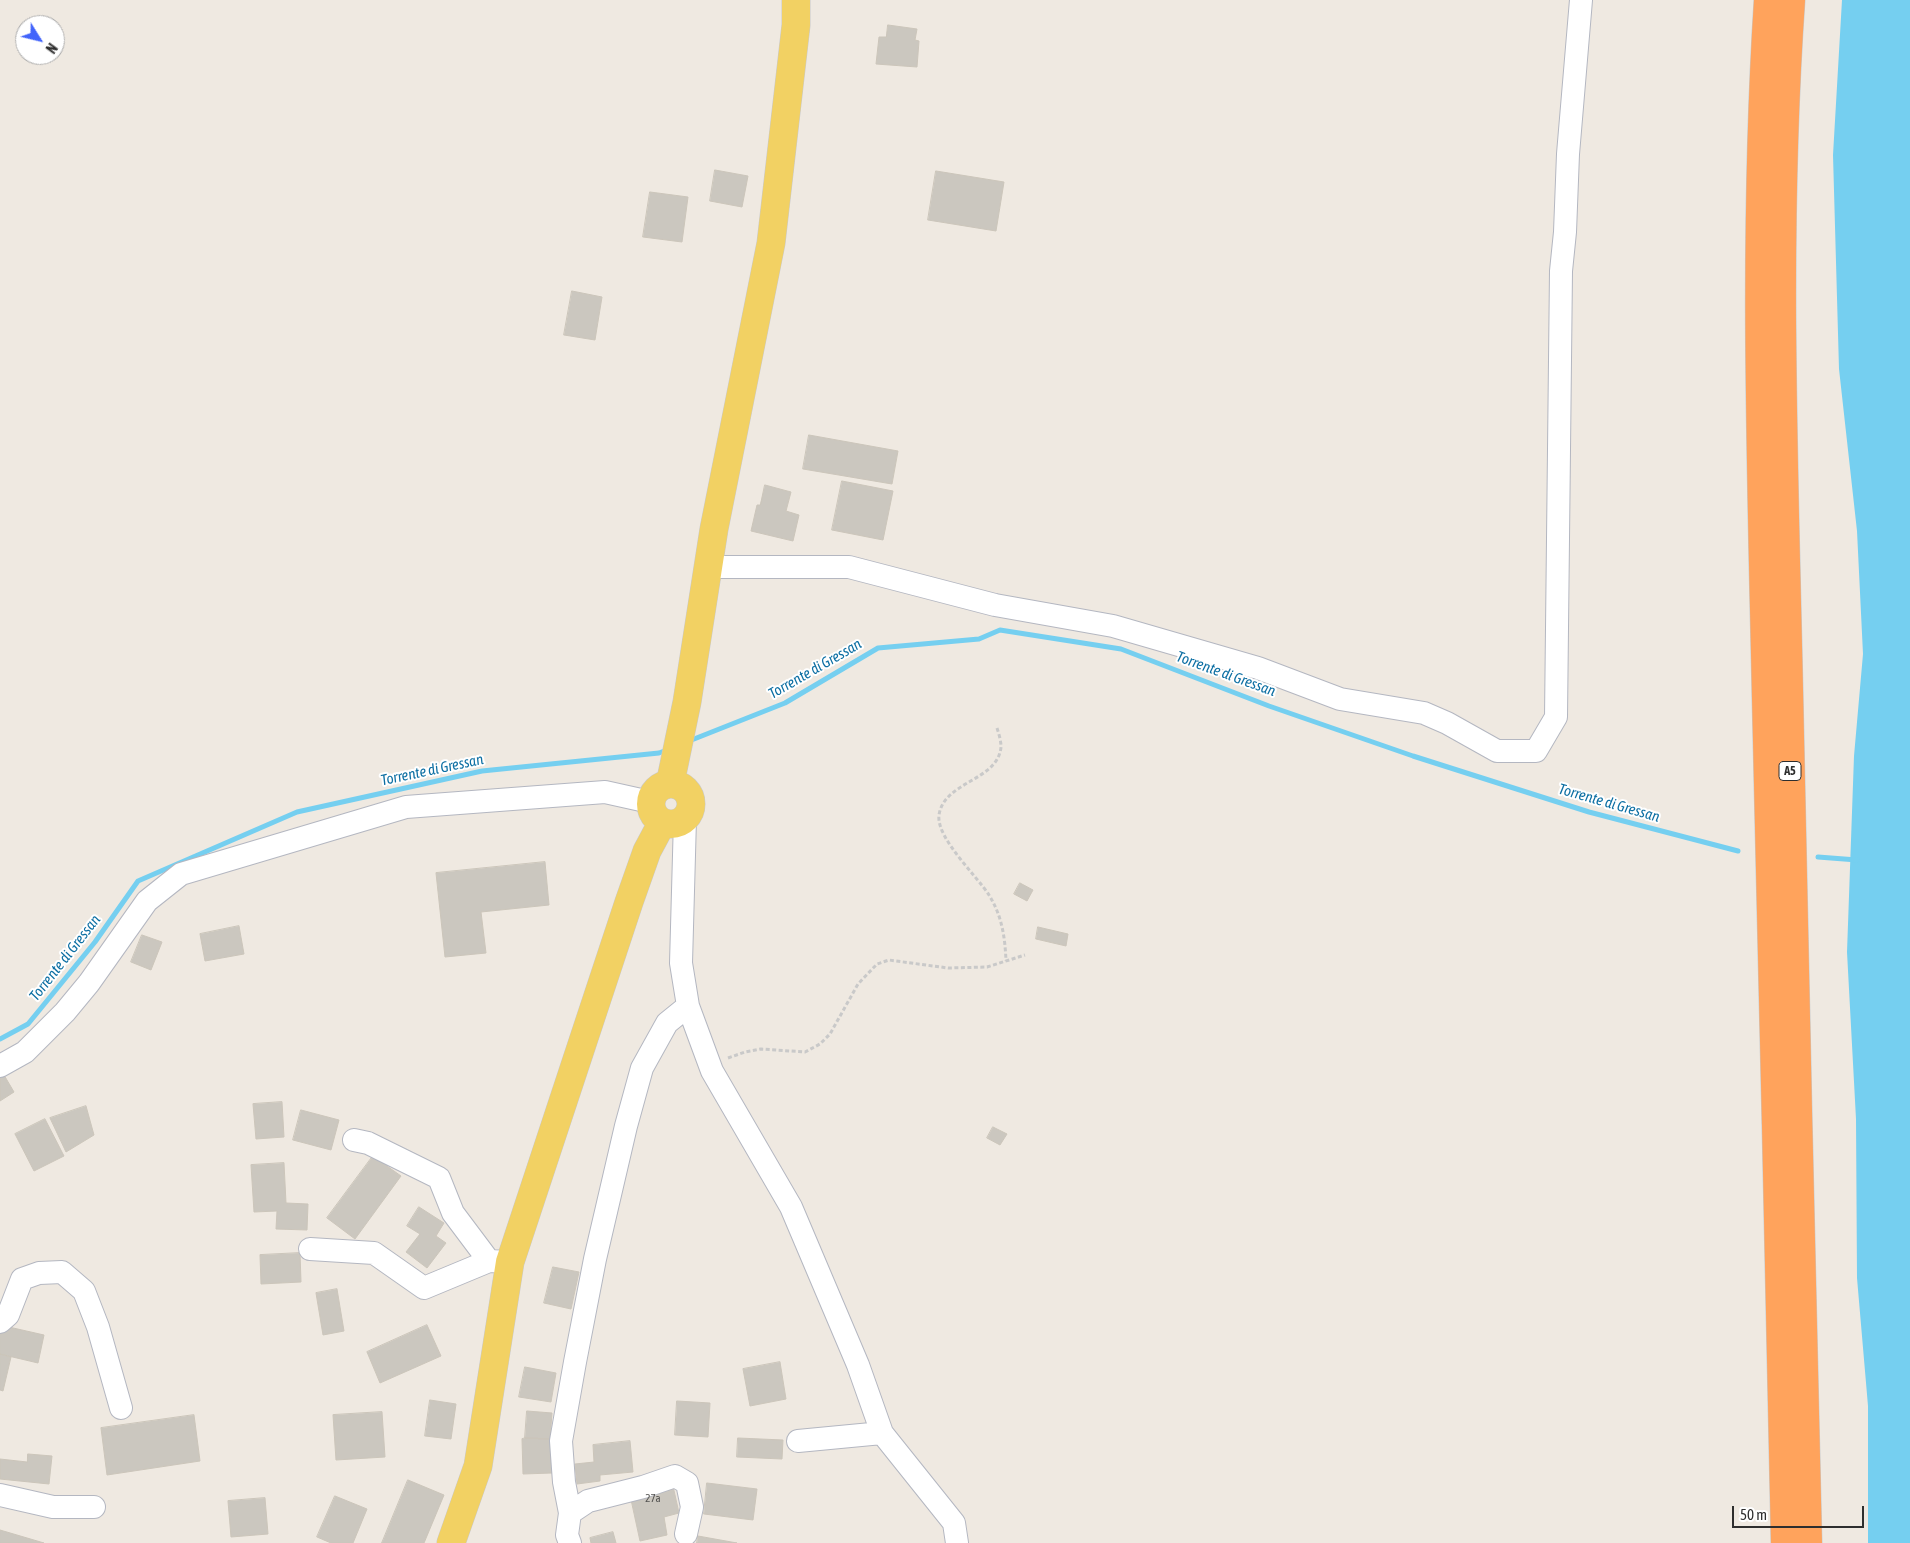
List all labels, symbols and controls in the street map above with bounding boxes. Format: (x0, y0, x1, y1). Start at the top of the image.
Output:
north arrow (15, 15, 65, 65)
text: N (42, 40, 60, 56)
water label: Torrente di Gressan (765, 635, 865, 703)
water label: Torrente di Gressan (1174, 648, 1278, 700)
water label: Torrente di Gressan (379, 750, 485, 790)
road number: A5 (1779, 761, 1801, 780)
water label: Torrente di Gressan (1556, 780, 1662, 826)
water label: Torrente di Gressan (26, 911, 104, 1005)
house number: 27a (645, 1492, 661, 1506)
scale bar (1735, 1496, 1868, 1528)
text: 50 m (1740, 1506, 1767, 1523)

